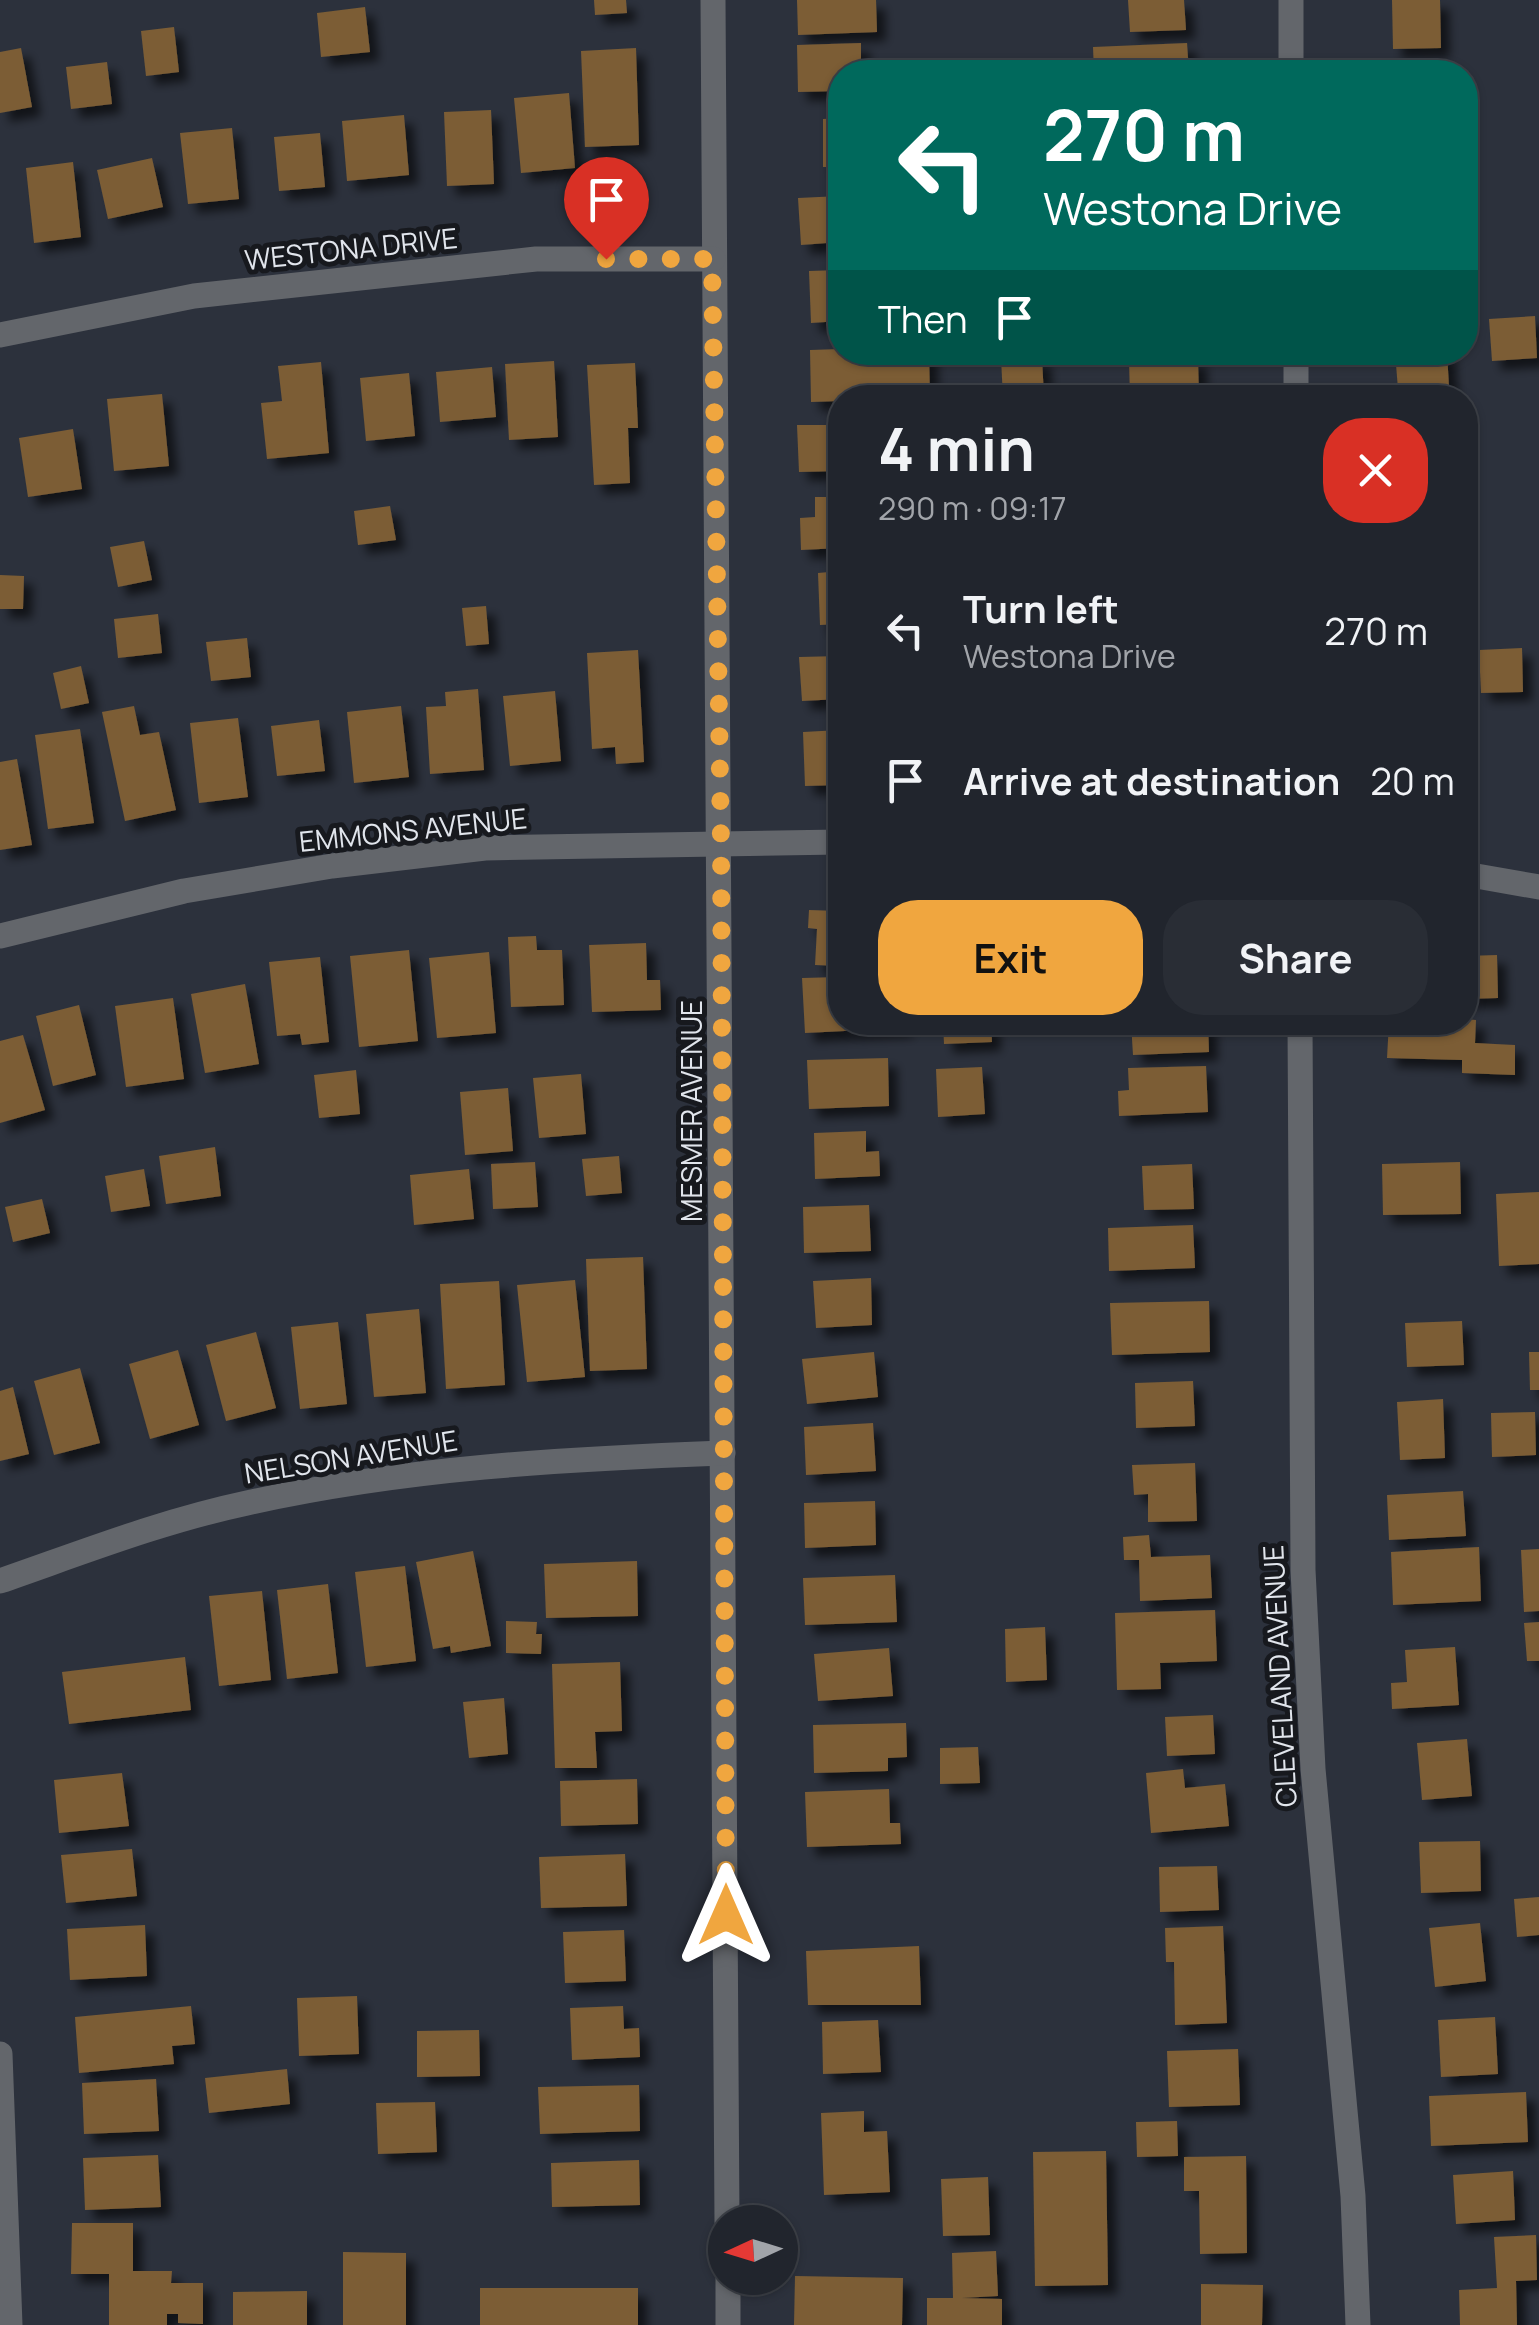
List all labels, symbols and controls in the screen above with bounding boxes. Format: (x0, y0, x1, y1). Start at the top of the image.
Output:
text: 270 m (1043, 86, 1245, 182)
icon: left (878, 100, 1008, 230)
pin (564, 157, 649, 260)
icon: arrive (579, 172, 634, 227)
text: Westona Drive (1043, 177, 1342, 239)
street label: WESTONA DRIVE (242, 218, 459, 278)
icon: arrive (987, 290, 1042, 345)
text: Then (878, 292, 967, 344)
text: 4 min (878, 407, 1035, 489)
button: close (1323, 418, 1428, 523)
text: 290 m · 09:17 (878, 486, 1067, 530)
text: Turn left (963, 582, 1119, 634)
icon: left (878, 603, 933, 658)
text: 270 m (1324, 604, 1428, 656)
text: Westona Drive (963, 634, 1176, 678)
icon: arrive (878, 753, 933, 808)
text: Arrive at destination (963, 754, 1340, 806)
text: 20 m (1370, 754, 1455, 806)
street label: EMMONS AVENUE (297, 798, 529, 860)
button: Exit (878, 900, 1143, 1015)
button: Share (1163, 900, 1428, 1015)
street label: MESMER AVENUE (672, 1000, 710, 1222)
street label: NELSON AVENUE (242, 1420, 460, 1492)
street label: CLEVELAND AVENUE (1253, 1544, 1305, 1808)
position arrow (674, 1863, 778, 1967)
north arrow (708, 2205, 798, 2295)
map controls (708, 2205, 798, 2295)

